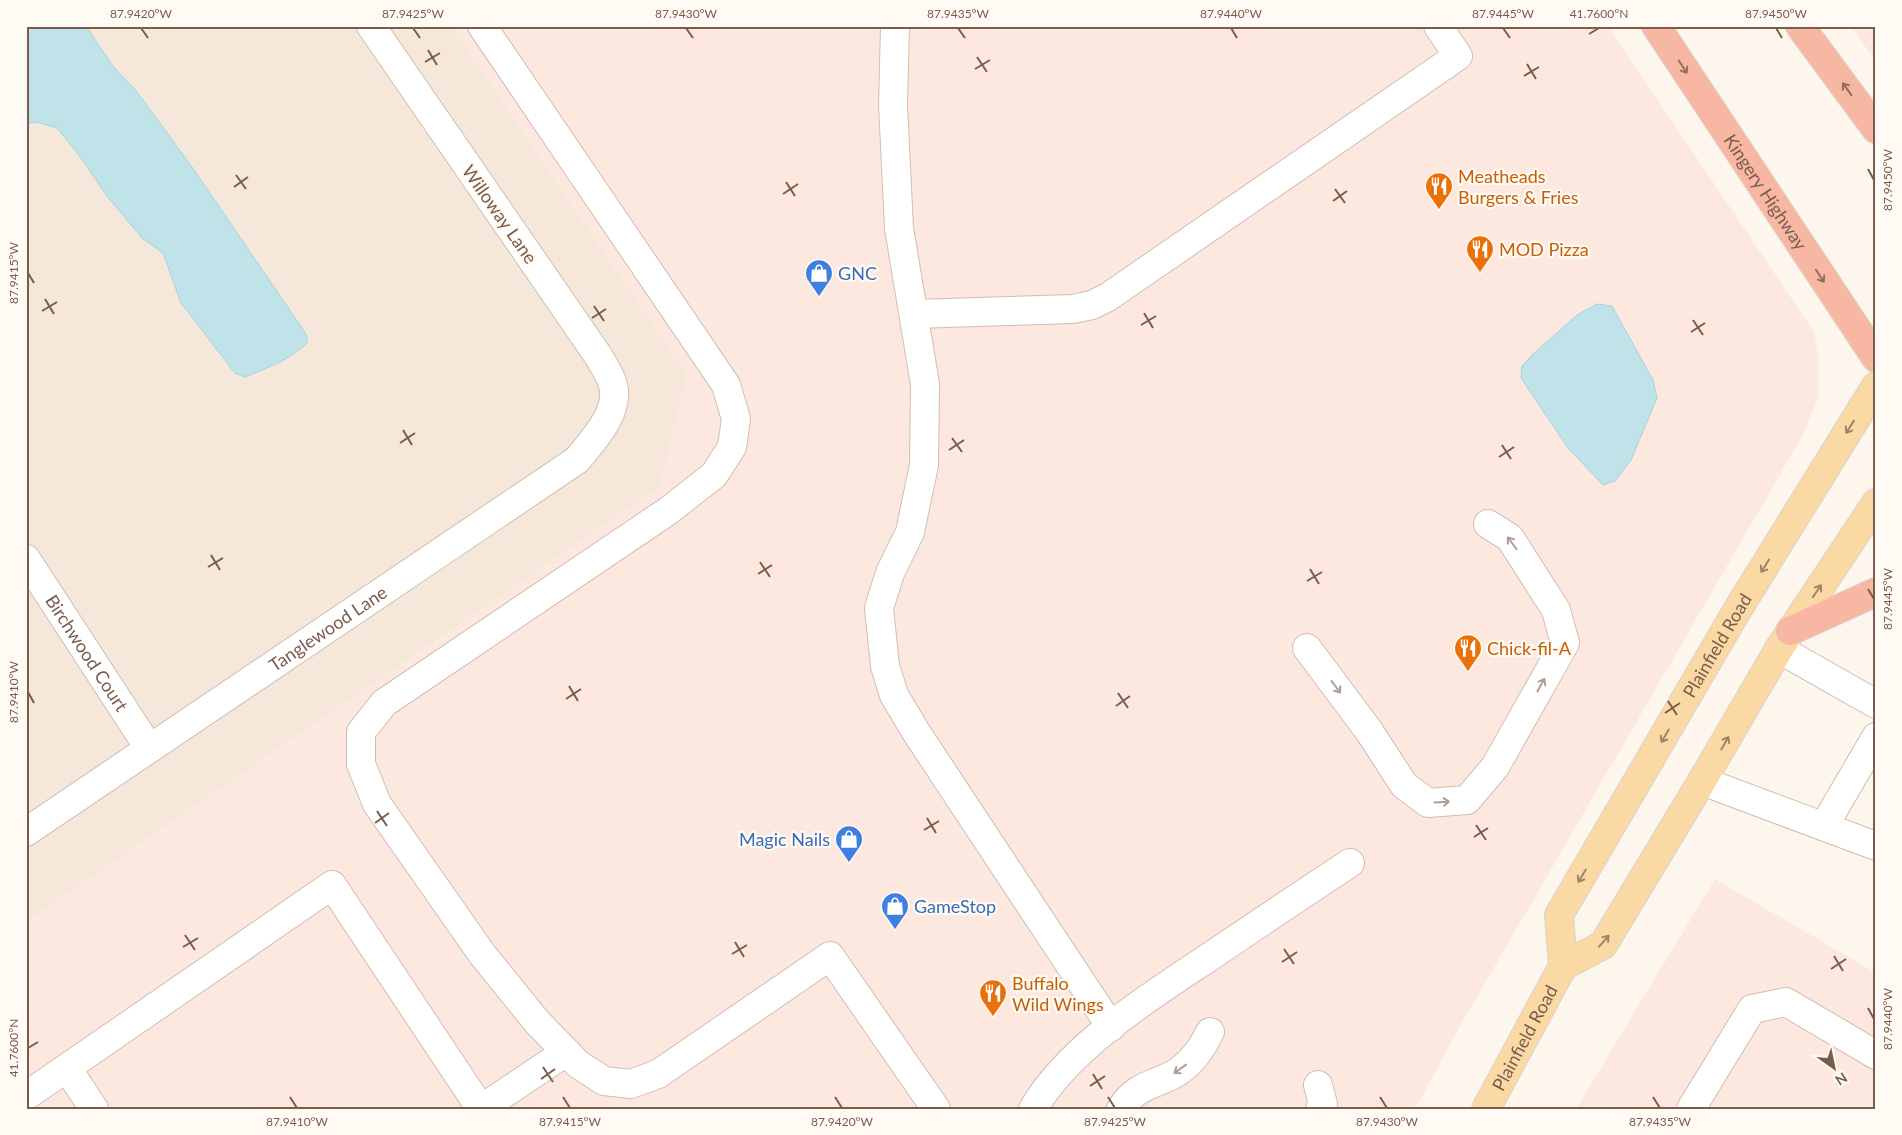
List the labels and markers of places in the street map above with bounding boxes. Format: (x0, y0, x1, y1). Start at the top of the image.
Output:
place label: Meatheads Burgers & Fries (1458, 165, 1579, 208)
restaurant icon: Meatheads Burgers & Fries (1424, 171, 1454, 210)
restaurant icon: MOD Pizza (1465, 234, 1495, 273)
place label: MOD Pizza (1499, 238, 1589, 260)
shop icon: GNC (804, 258, 834, 297)
place label: GNC (838, 262, 877, 284)
restaurant icon: Chick-fil-A (1453, 633, 1483, 672)
place label: Chick-fil-A (1487, 637, 1572, 659)
shop icon: Magic Nails (834, 824, 864, 863)
place label: Magic Nails (739, 828, 830, 850)
shop icon: GameStop (880, 891, 910, 930)
place label: GameStop (914, 895, 996, 917)
place label: Buffalo Wild Wings (1012, 972, 1104, 1015)
restaurant icon: Buffalo Wild Wings (978, 978, 1008, 1017)

